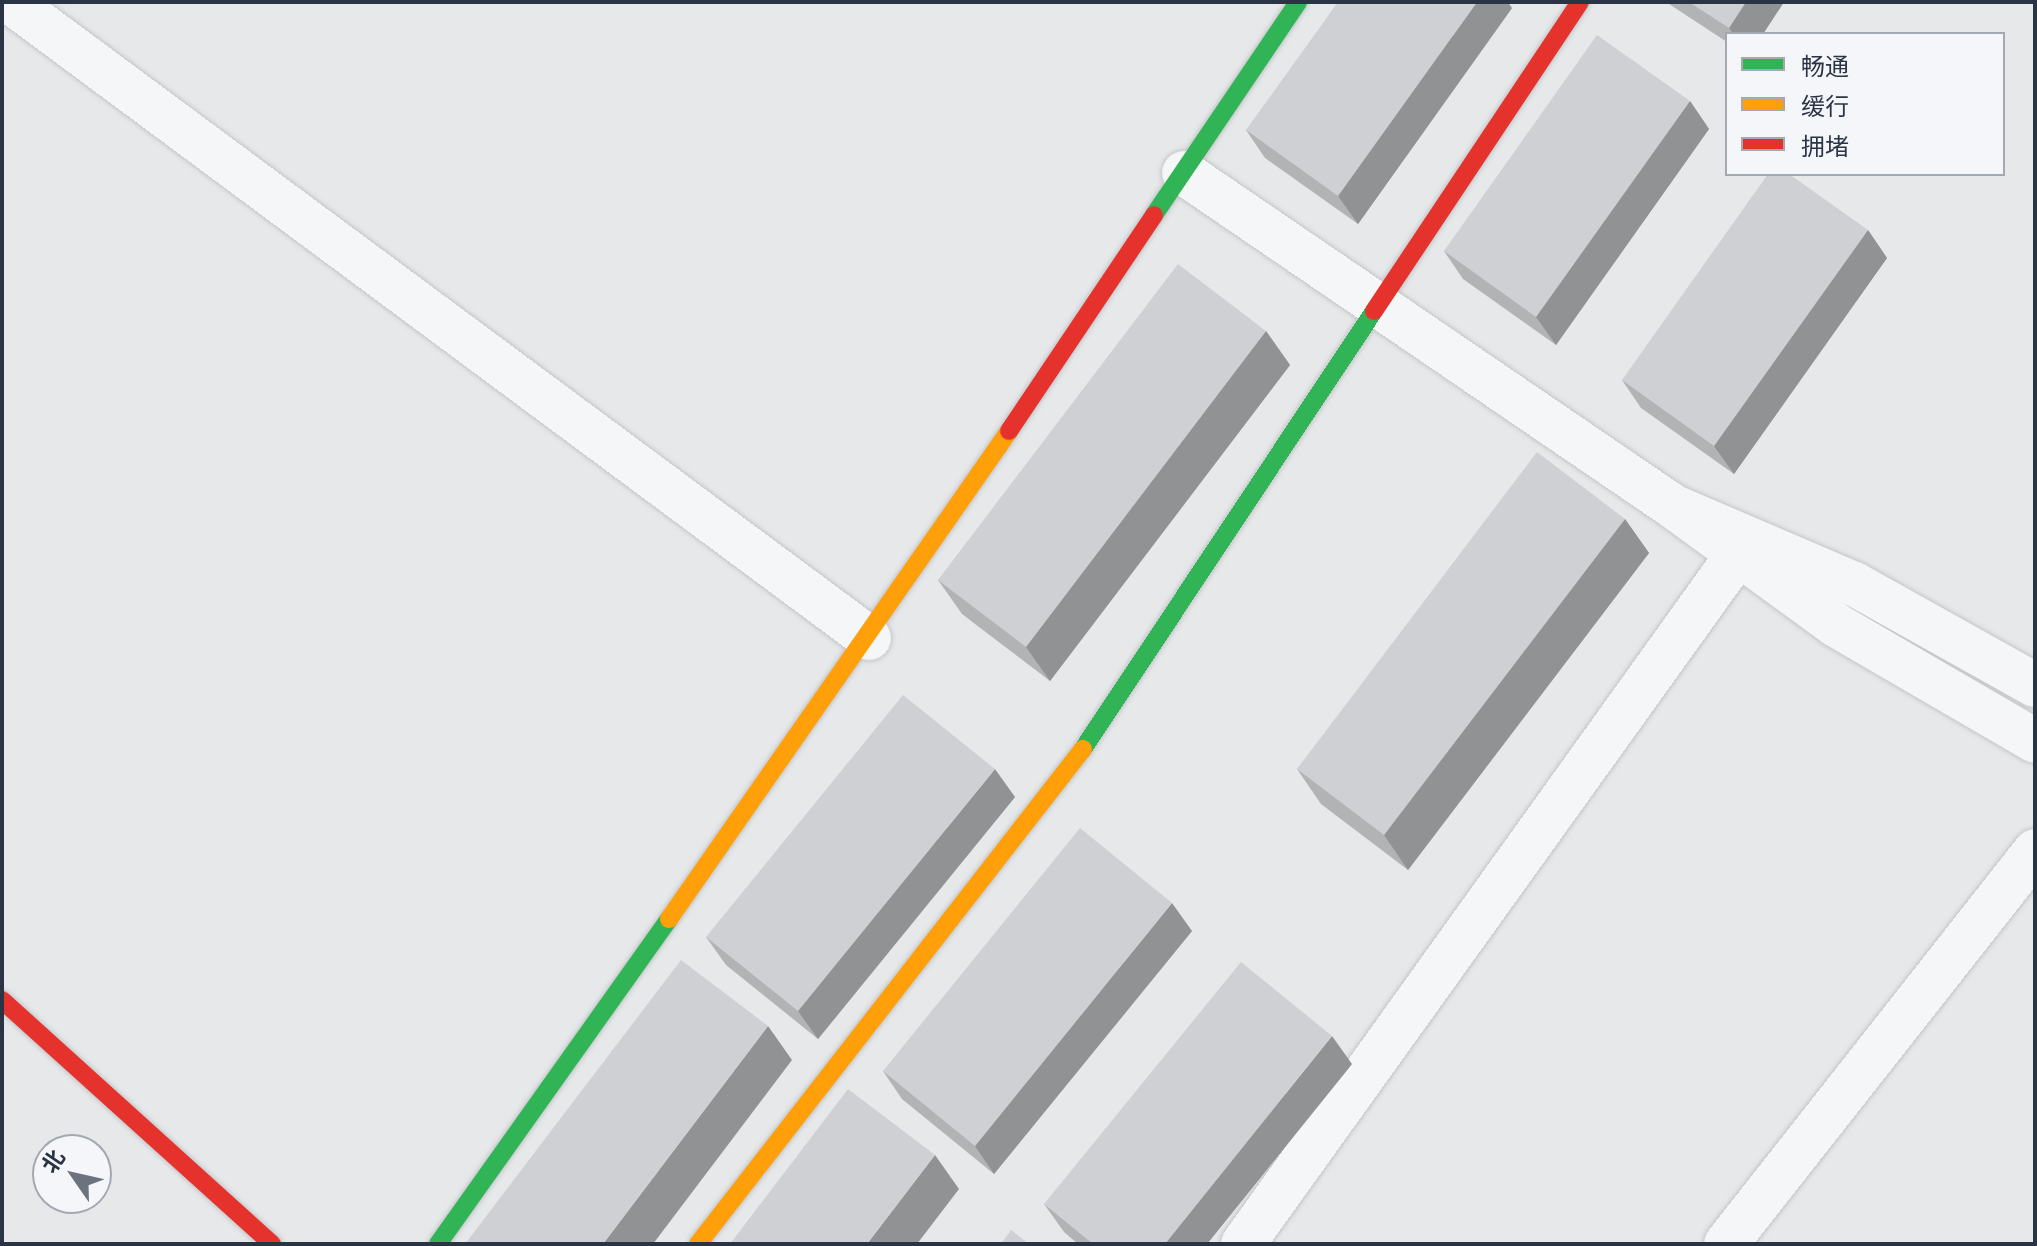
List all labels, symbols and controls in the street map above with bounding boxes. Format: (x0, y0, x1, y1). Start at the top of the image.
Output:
legend (1725, 32, 2005, 176)
text: 畅通 (1801, 53, 1849, 81)
text: 缓行 (1801, 93, 1849, 121)
text: 拥堵 (1801, 133, 1849, 161)
north arrow (32, 1134, 112, 1214)
text: 北 (37, 1145, 70, 1178)

